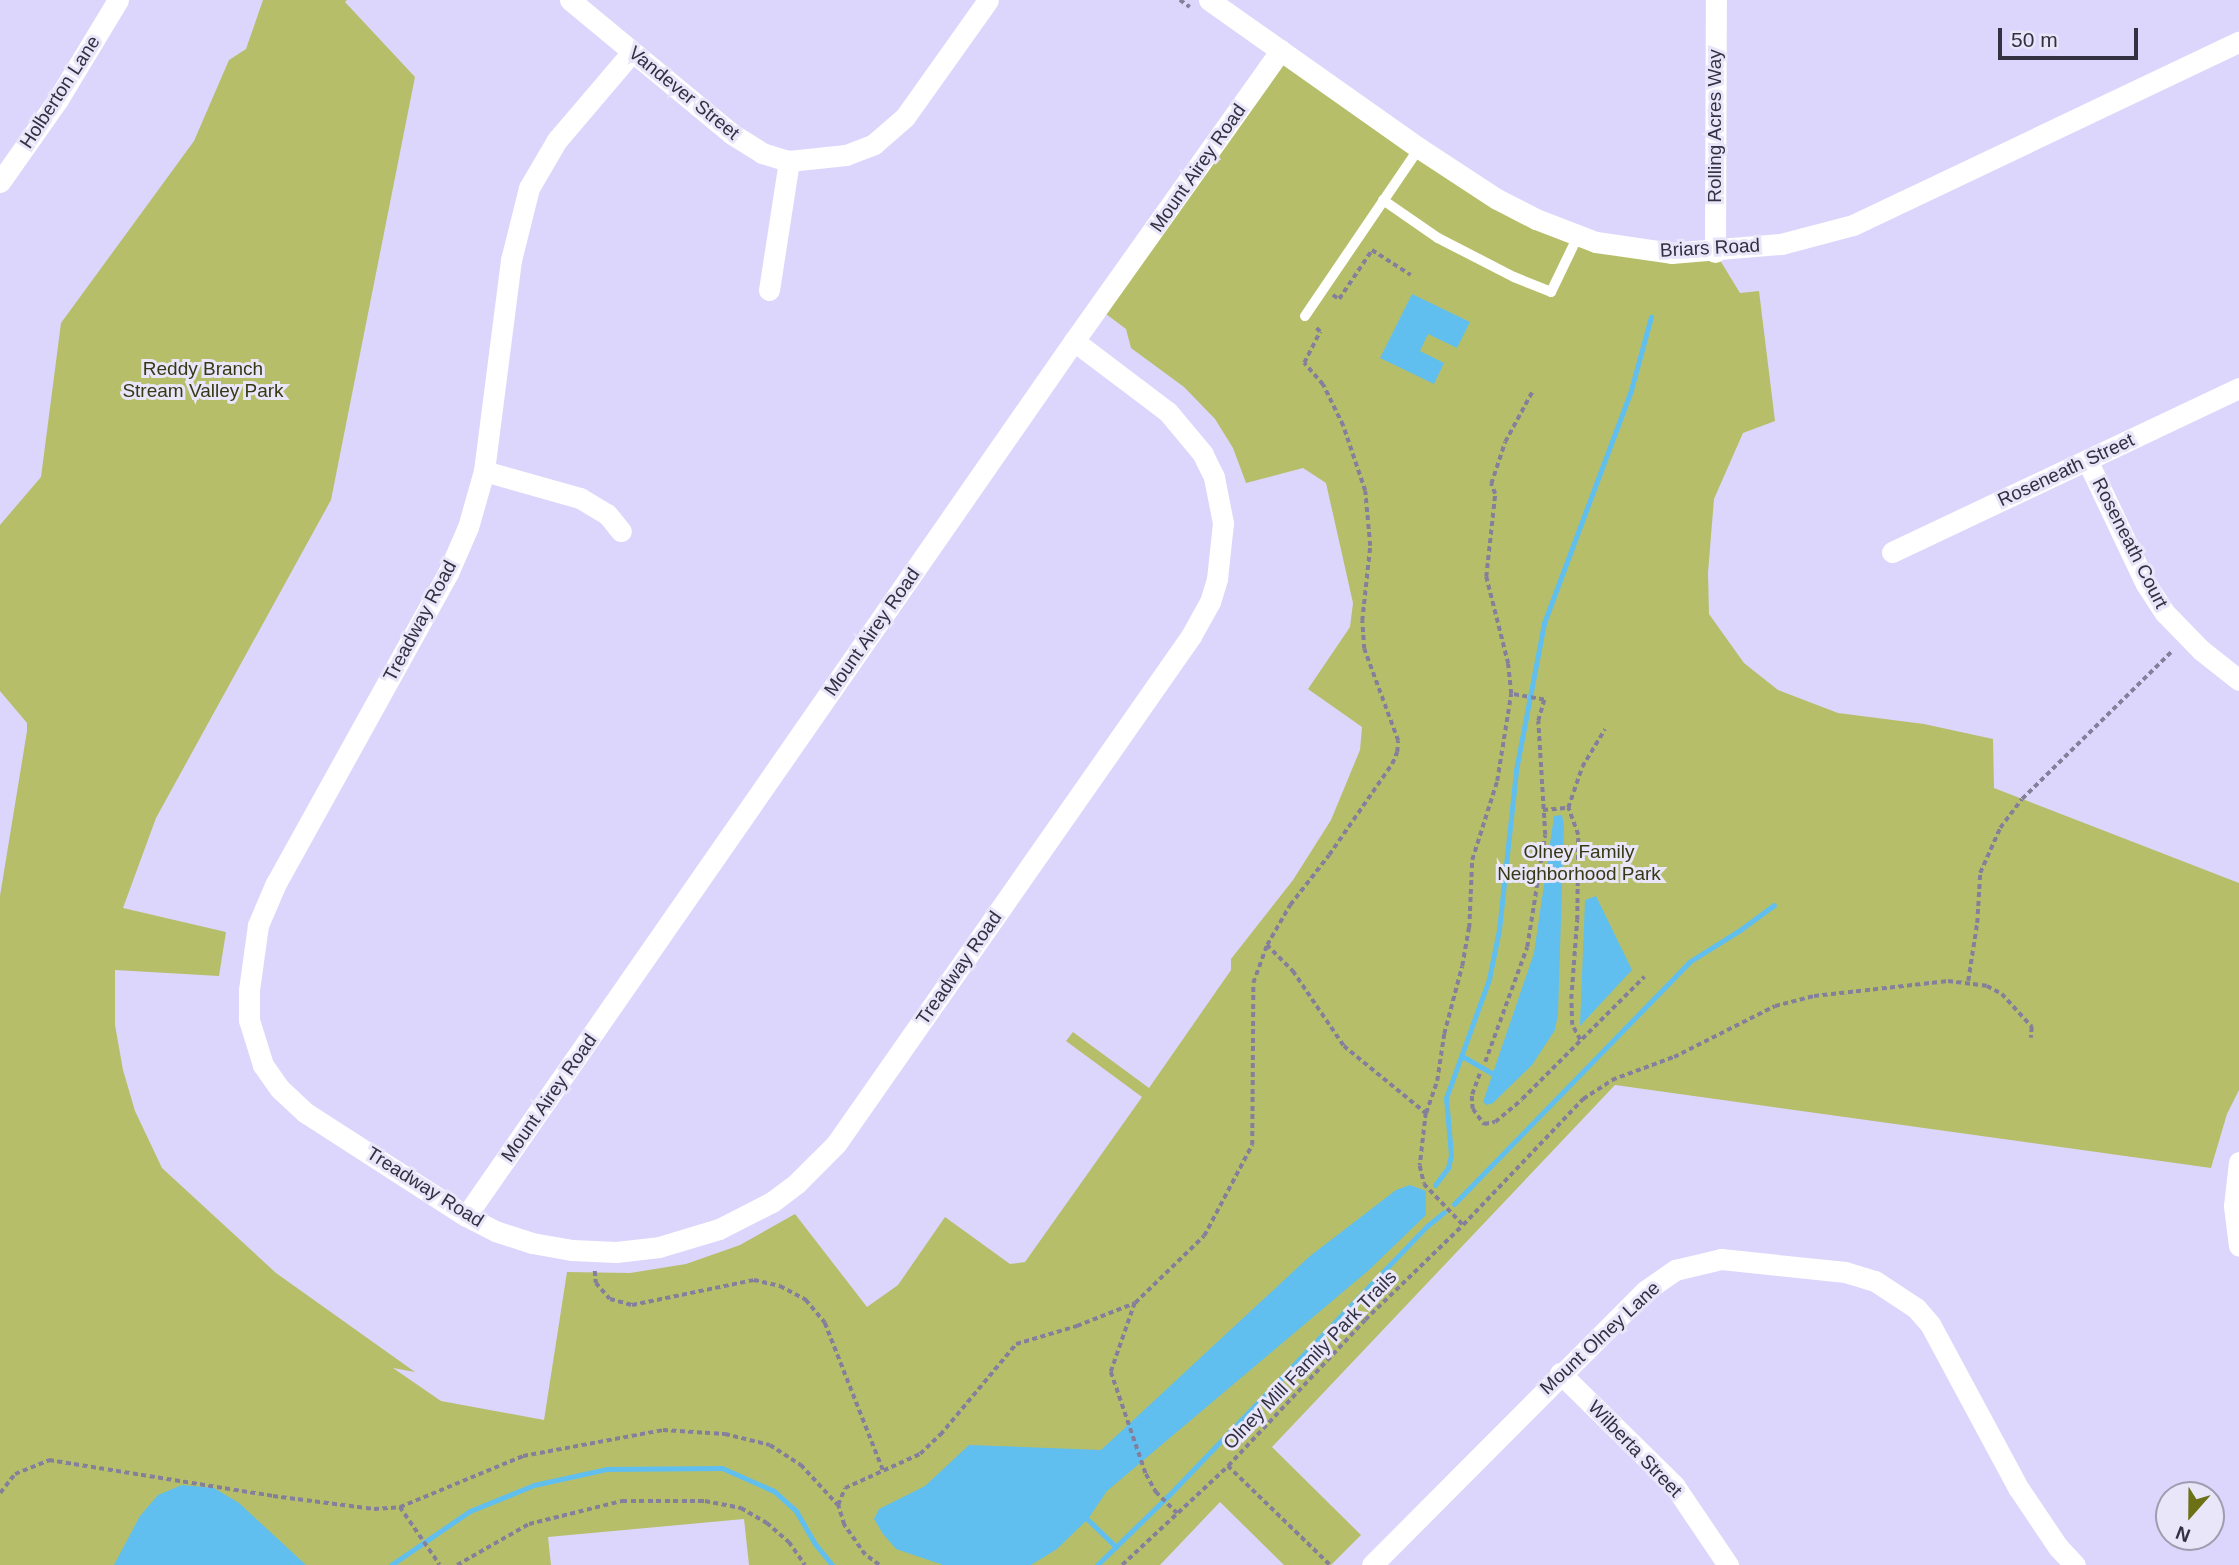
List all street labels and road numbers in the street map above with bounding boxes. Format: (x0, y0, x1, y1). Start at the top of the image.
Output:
street label: Holberton Lane (15, 31, 105, 153)
street label: Vandever Street (624, 41, 744, 145)
street label: Rolling Acres Way (1704, 49, 1726, 203)
street label: Mount Airey Road (1145, 99, 1251, 237)
street label: Briars Road (1659, 234, 1761, 262)
street label: Roseneath Street (1994, 428, 2138, 512)
street label: Roseneath Court (2087, 474, 2173, 612)
street label: Treadway Road (379, 557, 461, 685)
street label: Mount Airey Road (819, 563, 925, 701)
street label: Treadway Road (911, 907, 1007, 1029)
street label: Mount Airey Road (496, 1029, 602, 1167)
street label: Treadway Road (362, 1142, 488, 1232)
street label: Olney Mill Family Park Trails (1218, 1266, 1402, 1454)
street label: Mount Olney Lane (1535, 1277, 1665, 1399)
street label: Wilberta Street (1583, 1396, 1687, 1502)

